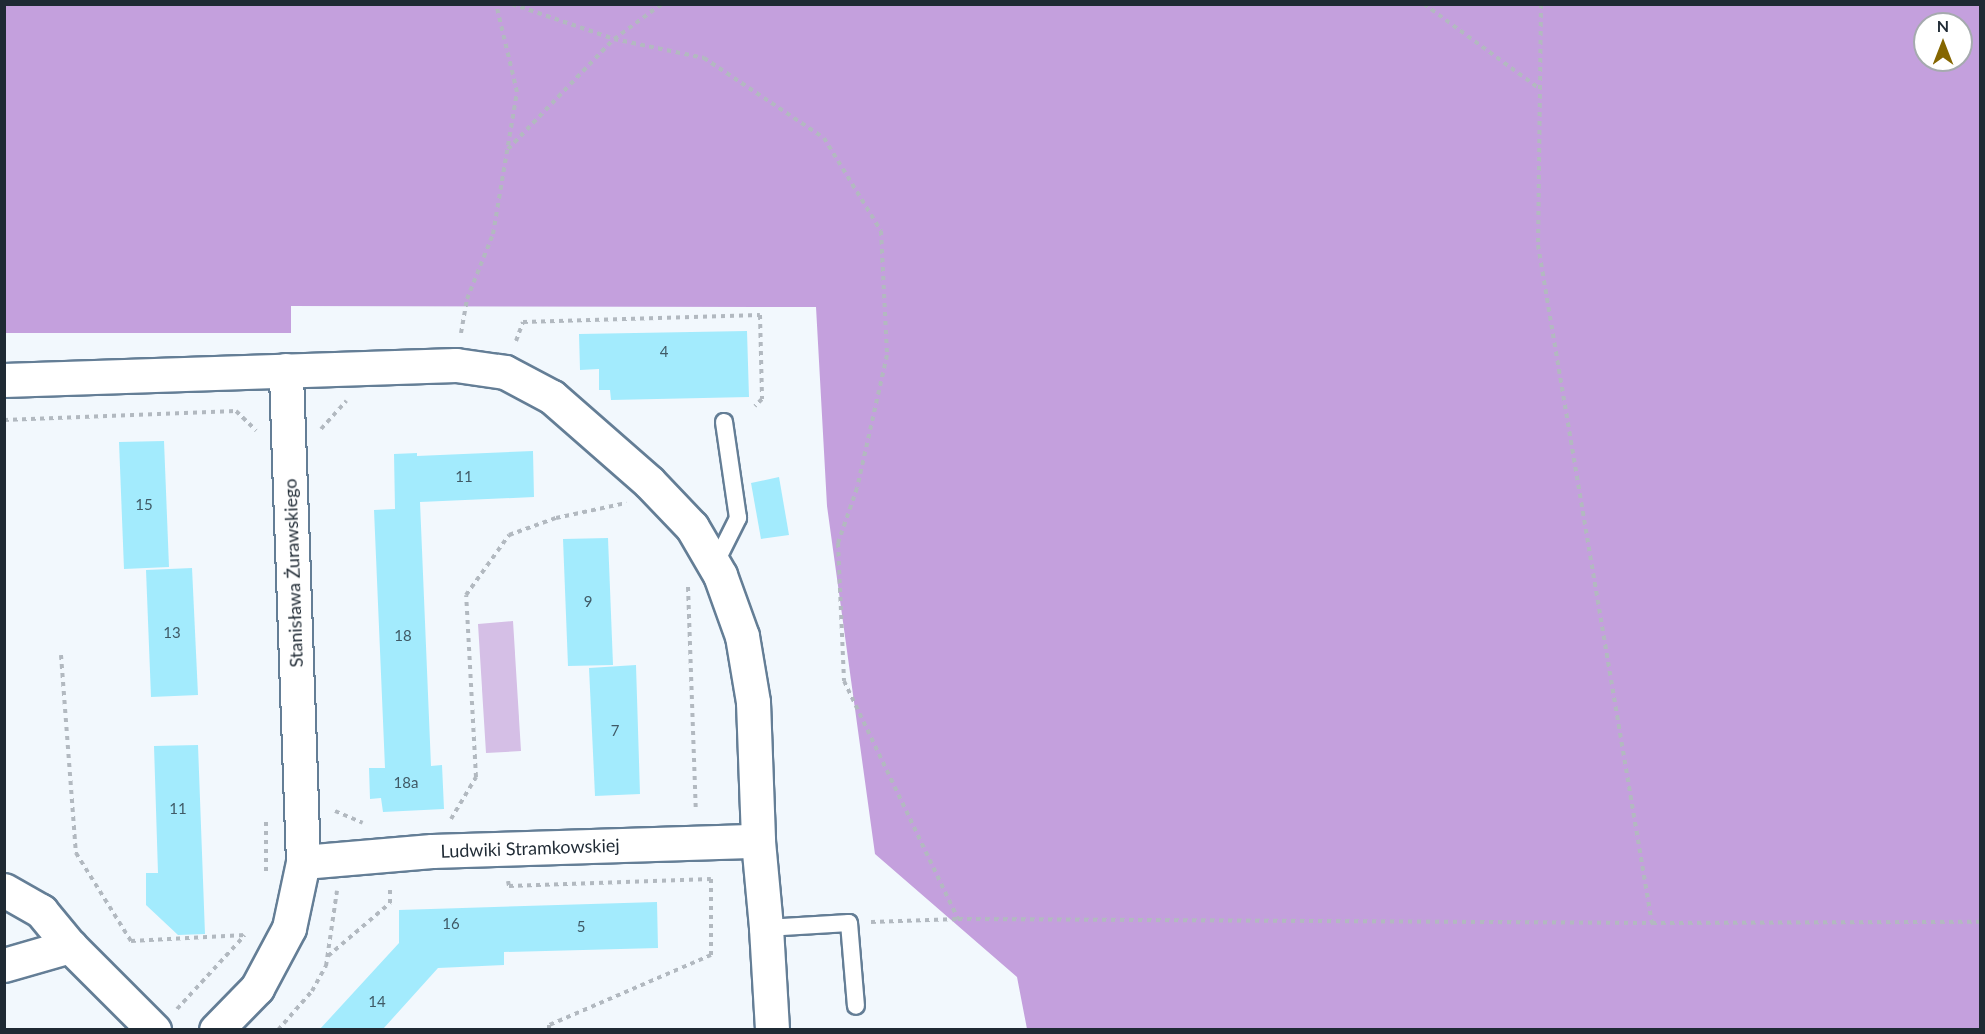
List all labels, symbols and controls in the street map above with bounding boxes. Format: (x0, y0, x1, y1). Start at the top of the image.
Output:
north arrow (1913, 12, 1973, 72)
text: N (1937, 16, 1949, 35)
house number: 4 (660, 343, 668, 361)
house number: 11 (455, 468, 473, 486)
street label: Stanisława Żurawskiego (279, 478, 307, 668)
house number: 15 (135, 496, 153, 514)
house number: 9 (584, 593, 592, 611)
house number: 13 (163, 624, 181, 642)
house number: 18 (394, 627, 412, 645)
house number: 7 (611, 722, 619, 740)
house number: 18a (394, 774, 418, 792)
house number: 11 (169, 800, 187, 818)
street label: Ludwiki Stramkowskiej (440, 834, 620, 862)
house number: 16 (442, 915, 460, 933)
house number: 5 (577, 918, 585, 936)
house number: 14 (368, 993, 386, 1011)

